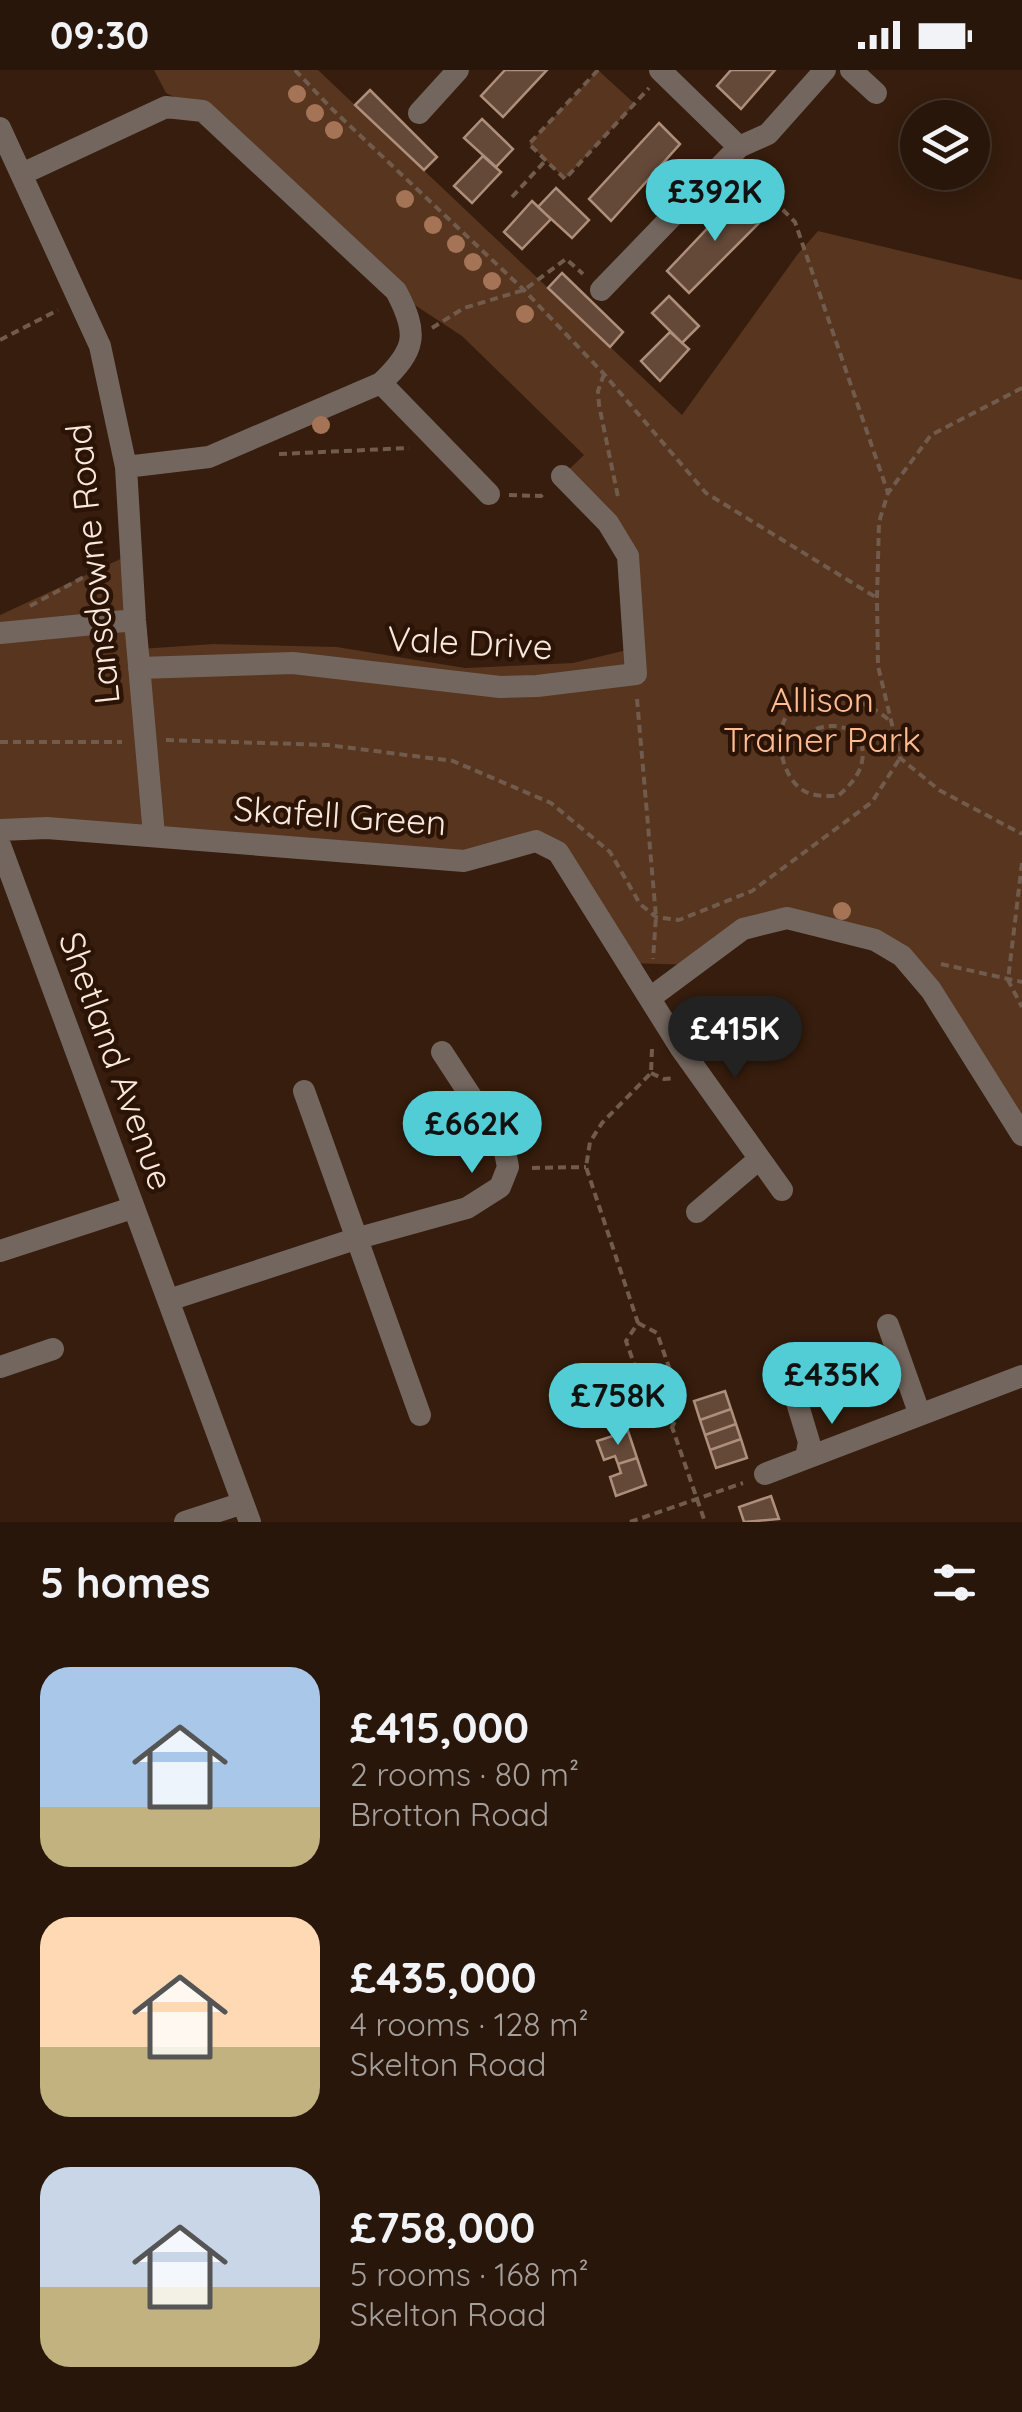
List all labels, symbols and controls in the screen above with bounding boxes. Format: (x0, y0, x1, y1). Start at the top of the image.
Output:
text: 09:30 (50, 11, 149, 59)
map controls (900, 100, 990, 190)
button: layers (900, 100, 990, 190)
pin: £392K (645, 159, 785, 244)
text: £392K (668, 171, 762, 211)
street label: Lansdowne Road (55, 422, 129, 706)
street label: Vale Drive (386, 616, 554, 668)
park label: Allison Trainer Park (723, 677, 921, 761)
street label: Skafell Green (232, 786, 448, 844)
street label: Shetland Avenue (50, 926, 184, 1196)
pin: £415K (665, 996, 805, 1081)
text: £415K (690, 1008, 780, 1048)
pin: £662K (402, 1091, 542, 1176)
text: £662K (425, 1103, 519, 1143)
pin: £435K (762, 1342, 902, 1427)
text: £435K (784, 1354, 880, 1394)
pin: £758K (548, 1363, 688, 1448)
text: £758K (571, 1375, 665, 1415)
icon: filters (927, 1555, 982, 1610)
text: 5 homes (40, 1556, 211, 1609)
text: £415,000 (350, 1701, 529, 1754)
icon: home (120, 1707, 240, 1827)
text: 2 rooms · 80 m² (350, 1754, 579, 1794)
text: Brotton Road (350, 1794, 549, 1834)
text: £435,000 (350, 1951, 537, 2004)
icon: home (120, 1957, 240, 2077)
text: 4 rooms · 128 m² (350, 2004, 589, 2044)
text: Skelton Road (350, 2044, 546, 2084)
text: £758,000 (350, 2201, 535, 2254)
icon: home (120, 2207, 240, 2327)
text: 5 rooms · 168 m² (350, 2254, 589, 2294)
text: Skelton Road (350, 2294, 546, 2334)

